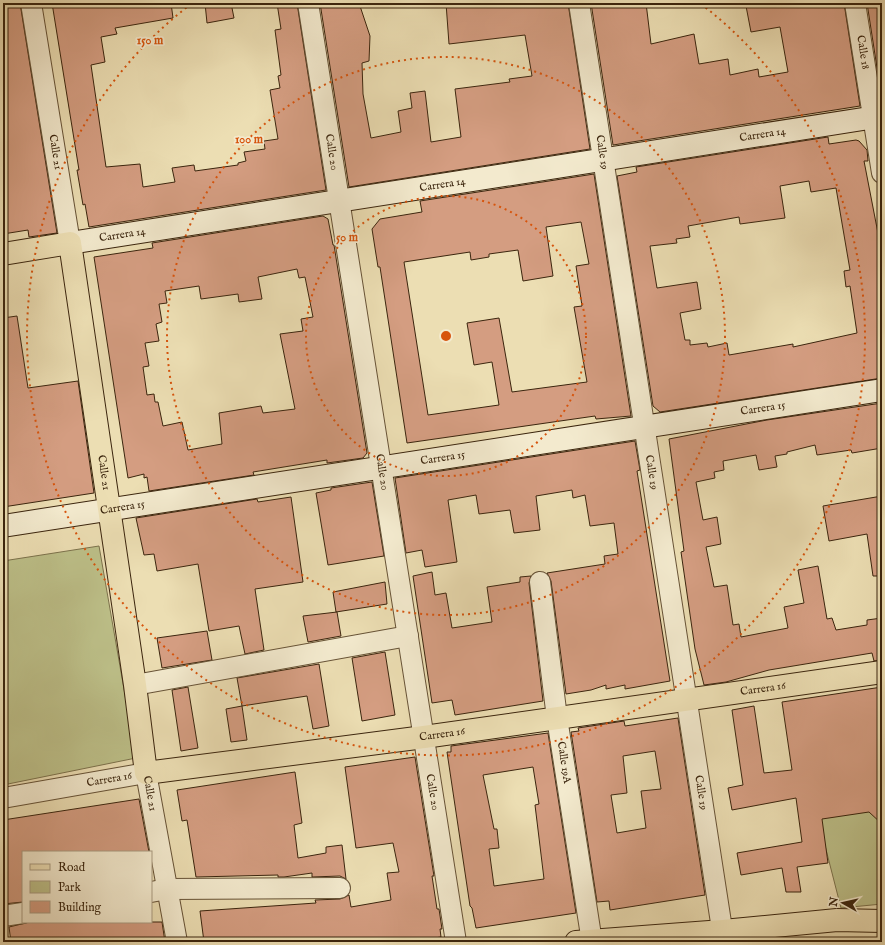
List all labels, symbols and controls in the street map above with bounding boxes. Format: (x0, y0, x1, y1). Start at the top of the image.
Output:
text: 150 m (137, 33, 164, 48)
street label: Calle 18 (853, 34, 872, 71)
street label: Carrera 14 (739, 124, 787, 145)
text: 100 m (235, 132, 264, 147)
street label: Calle 21 (45, 133, 65, 171)
street label: Calle 20 (322, 133, 341, 171)
street label: Calle 19 (592, 134, 612, 171)
street label: Carrera 14 (418, 174, 467, 195)
street label: Carrera 14 (98, 224, 147, 245)
text: 50 m (336, 230, 359, 245)
centre of rings (439, 329, 453, 343)
street label: Carrera 15 (740, 398, 786, 419)
street label: Carrera 15 (419, 448, 466, 468)
street label: Calle 20 (372, 453, 392, 491)
street label: Calle 21 (94, 454, 113, 491)
street label: Calle 19 (642, 454, 661, 491)
street label: Carrera 15 (99, 497, 146, 518)
street label: Carrera 16 (739, 679, 787, 699)
street label: Carrera 16 (419, 724, 466, 745)
street label: Calle 19A (554, 740, 574, 785)
street label: Carrera 16 (86, 769, 133, 790)
street label: Calle 20 (423, 773, 442, 811)
street label: Calle 19 (691, 774, 711, 811)
street label: Calle 21 (140, 775, 160, 812)
legend (22, 851, 152, 923)
text: Road (58, 860, 86, 875)
text: Park (58, 880, 81, 895)
north arrow (823, 883, 863, 923)
text: N (826, 896, 842, 908)
text: Building (58, 900, 102, 915)

